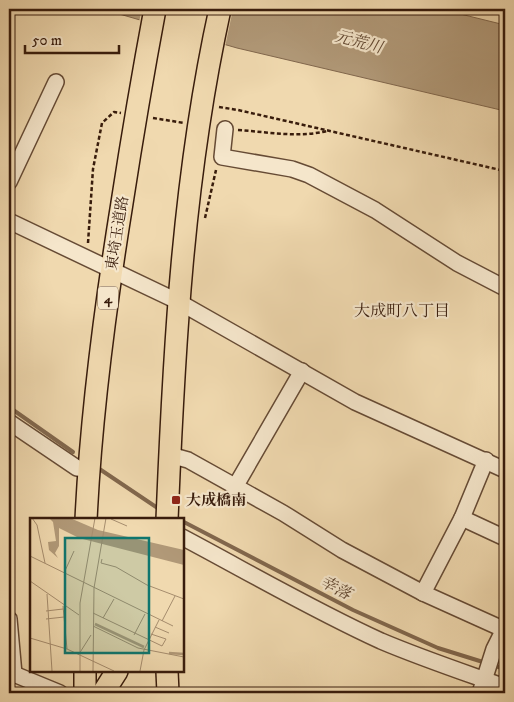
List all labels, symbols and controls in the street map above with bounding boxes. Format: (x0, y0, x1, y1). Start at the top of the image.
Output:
scale bar (25, 22, 119, 54)
water label: 元荒川 (333, 26, 386, 58)
text: 50 m (32, 31, 62, 50)
street label: 東埼玉道路 (102, 195, 133, 272)
road number: 4 (98, 286, 118, 310)
district label: 大成町八丁目 (354, 301, 450, 321)
place label: 大成橋南 (186, 491, 246, 510)
marker: 大成橋南 (170, 494, 182, 506)
inset map (30, 518, 184, 672)
water label: 幸落 (317, 572, 357, 606)

